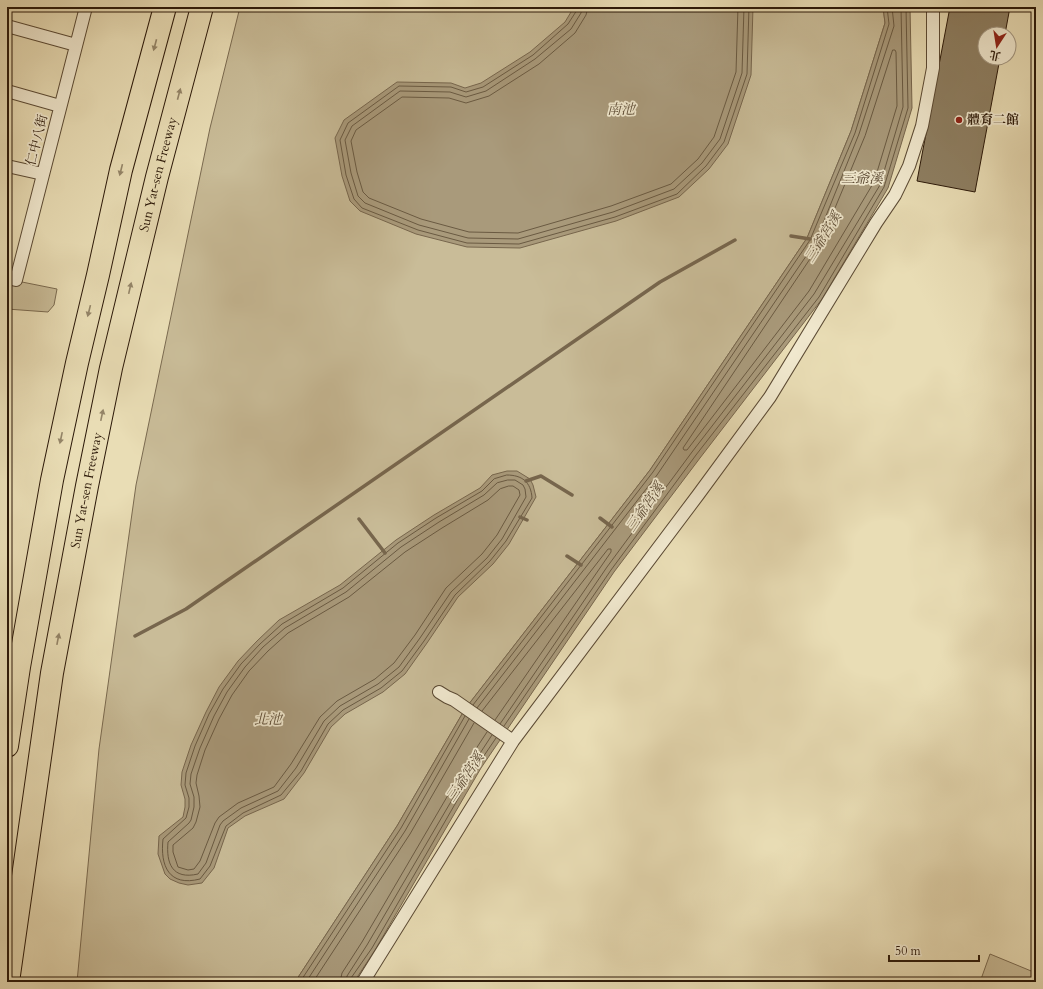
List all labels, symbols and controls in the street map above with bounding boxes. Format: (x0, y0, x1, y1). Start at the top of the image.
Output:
north arrow (977, 26, 1017, 66)
one-way arrow (151, 38, 157, 51)
text: 北 (988, 47, 1002, 64)
one-way arrow (176, 88, 182, 100)
water label: 南池 (607, 100, 637, 119)
place label: 體育二館 (967, 111, 1019, 129)
street label: 仁中八街 (22, 113, 52, 167)
street label: Sun Yat-sen Freeway (135, 115, 182, 234)
marker: 體育二館 (954, 115, 964, 125)
one-way arrow (118, 164, 124, 176)
water label: 三爺溪 (841, 169, 885, 188)
water label: 三爺宮溪 (800, 207, 847, 266)
one-way arrow (128, 282, 134, 294)
one-way arrow (86, 304, 92, 317)
one-way arrow (99, 409, 105, 421)
one-way arrow (58, 431, 64, 444)
street label: Sun Yat-sen Freeway (67, 431, 107, 550)
water label: 三爺宮溪 (621, 477, 670, 536)
one-way arrow (56, 633, 62, 645)
water label: 北池 (254, 710, 284, 729)
water label: 三爺宮溪 (441, 747, 490, 806)
scale bar (889, 937, 979, 963)
text: 50 m (895, 943, 922, 959)

